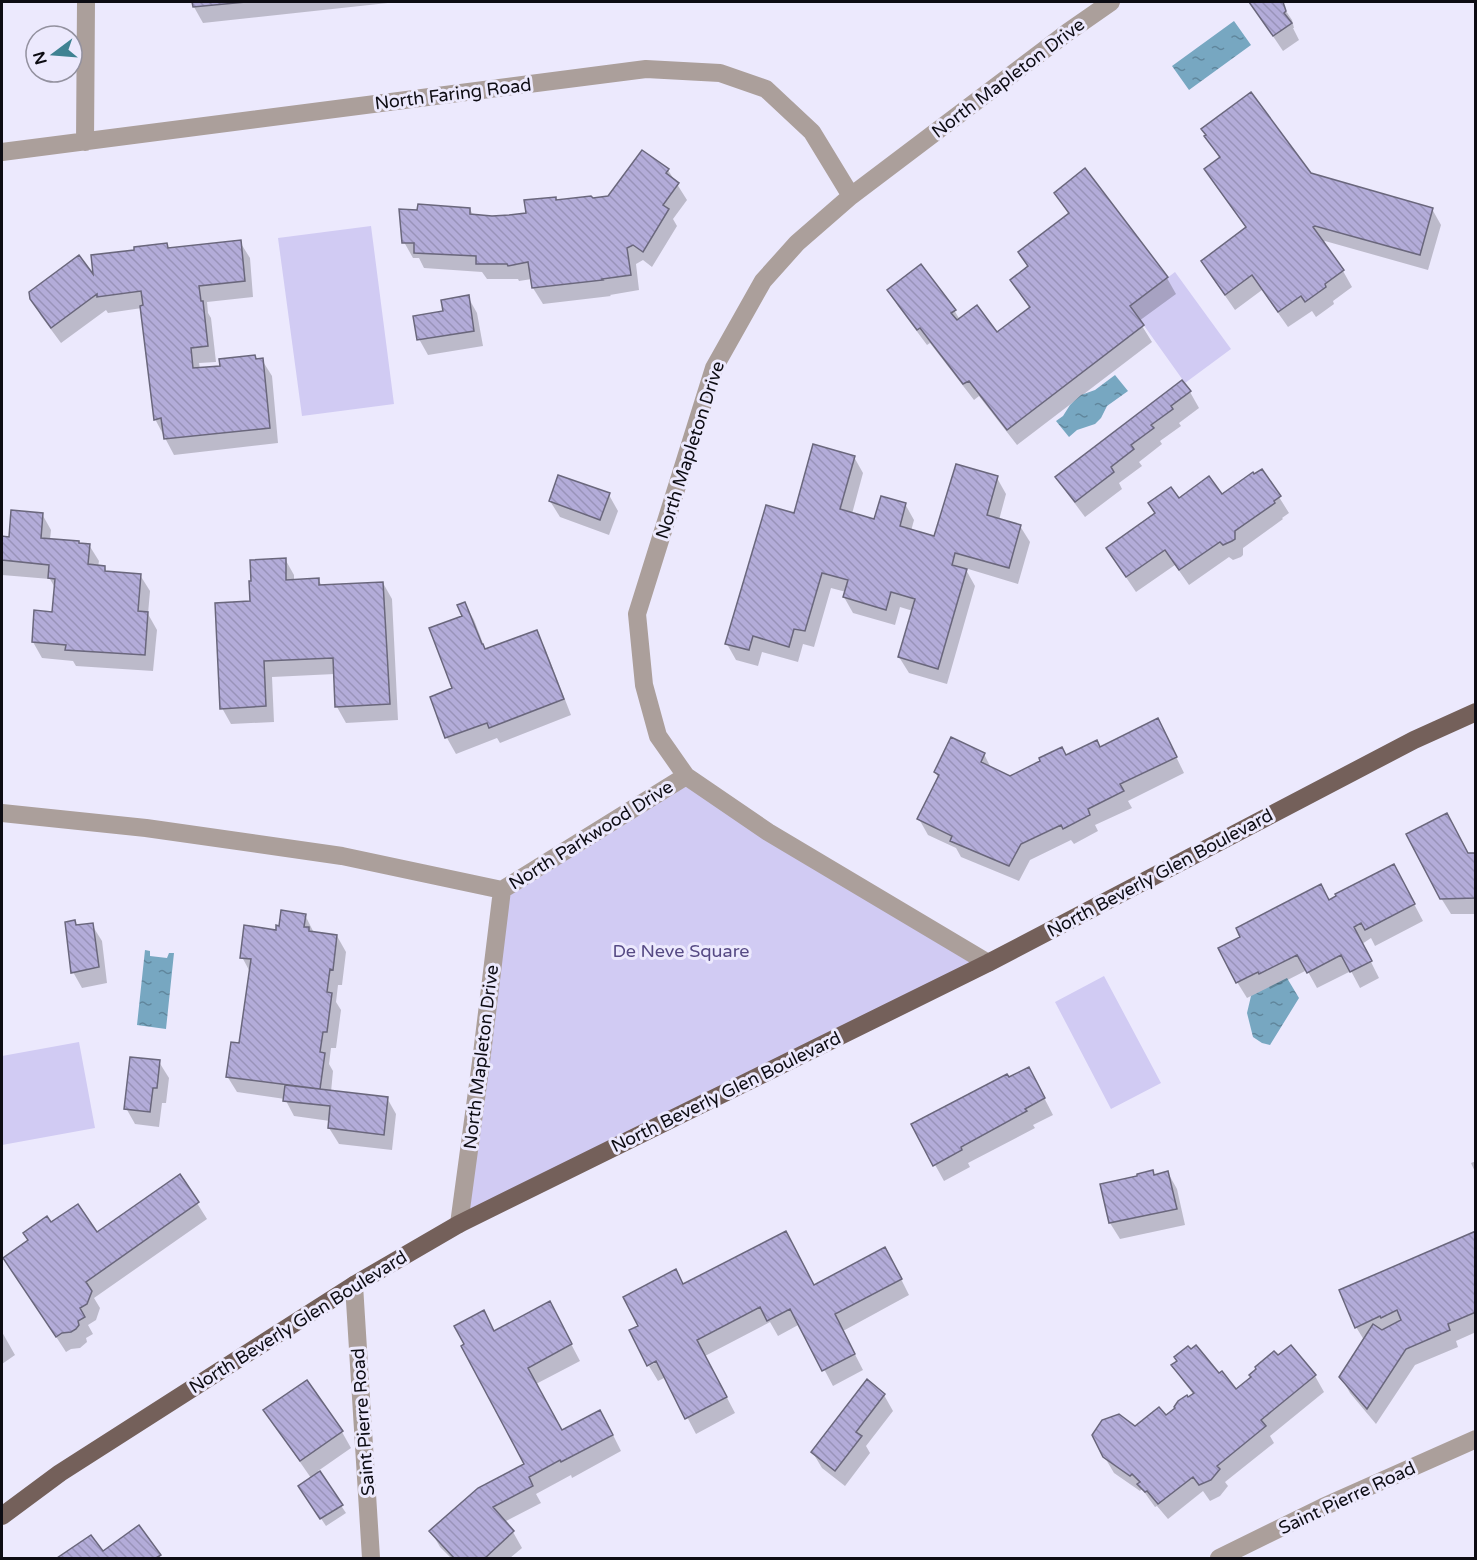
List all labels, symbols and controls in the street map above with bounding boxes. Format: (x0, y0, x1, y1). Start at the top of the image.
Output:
street label: North Mapleton Drive (927, 13, 1089, 143)
north arrow (24, 24, 84, 84)
text: N (29, 49, 52, 67)
street label: North Faring Road (373, 73, 533, 115)
street label: North Mapleton Drive (651, 358, 729, 542)
street label: North Parkwood Drive (505, 775, 677, 895)
street label: North Beverly Glen Boulevard (1043, 804, 1277, 942)
park label: De Neve Square (613, 940, 749, 962)
street label: North Mapleton Drive (459, 963, 503, 1151)
street label: North Beverly Glen Boulevard (608, 1027, 844, 1157)
street label: North Beverly Glen Boulevard (185, 1246, 411, 1398)
street label: Saint Pierre Road (347, 1347, 379, 1497)
street label: Saint Pierre Road (1275, 1457, 1419, 1539)

